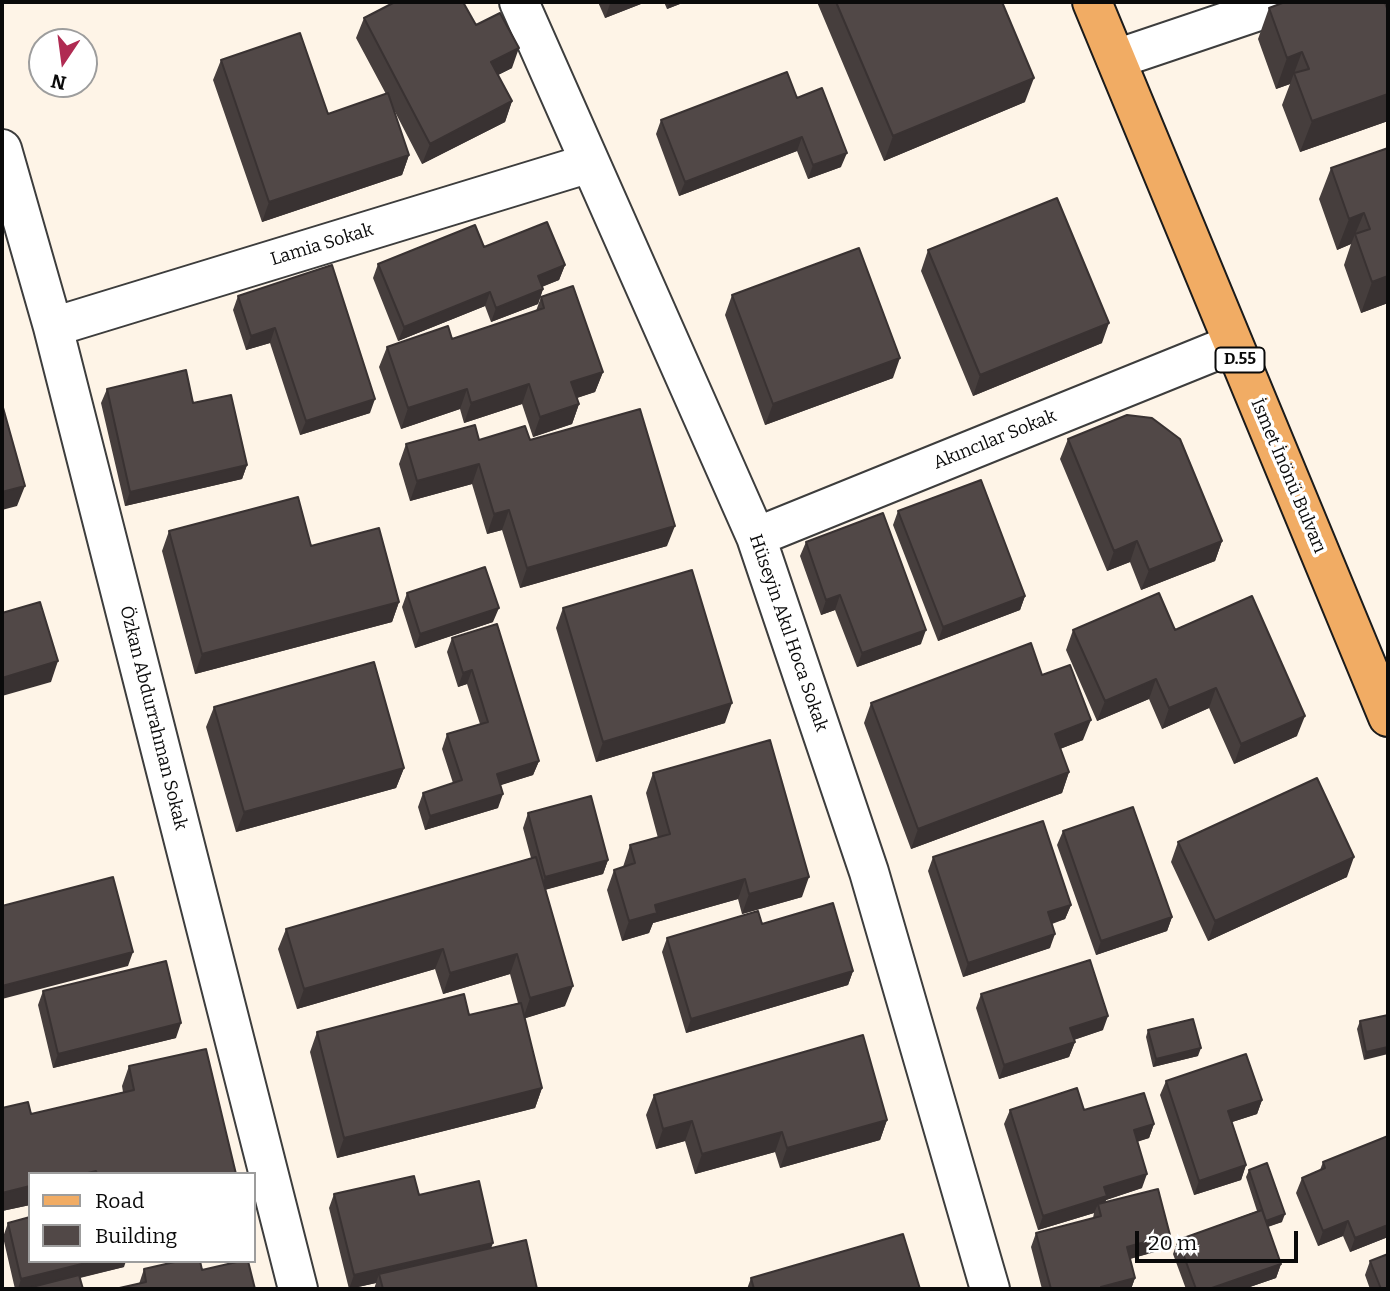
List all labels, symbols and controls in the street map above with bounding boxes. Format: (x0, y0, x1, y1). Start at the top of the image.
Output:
north arrow (28, 28, 98, 98)
text: N (49, 69, 68, 95)
street label: Lamia Sokak (268, 219, 376, 271)
road number: D.55 (1216, 348, 1264, 372)
street label: İsmet İnönü Bulvarı (1246, 396, 1330, 556)
street label: Akıncılar Sokak (930, 406, 1060, 474)
street label: Hüseyin Akıl Hoca Sokak (744, 531, 832, 735)
street label: Özkan Abdurrahman Sokak (115, 604, 191, 832)
legend (28, 1172, 256, 1263)
text: Road (95, 1188, 144, 1214)
scale bar (1138, 1218, 1301, 1262)
text: Building (95, 1223, 177, 1249)
text: 20 m (1148, 1230, 1197, 1256)

